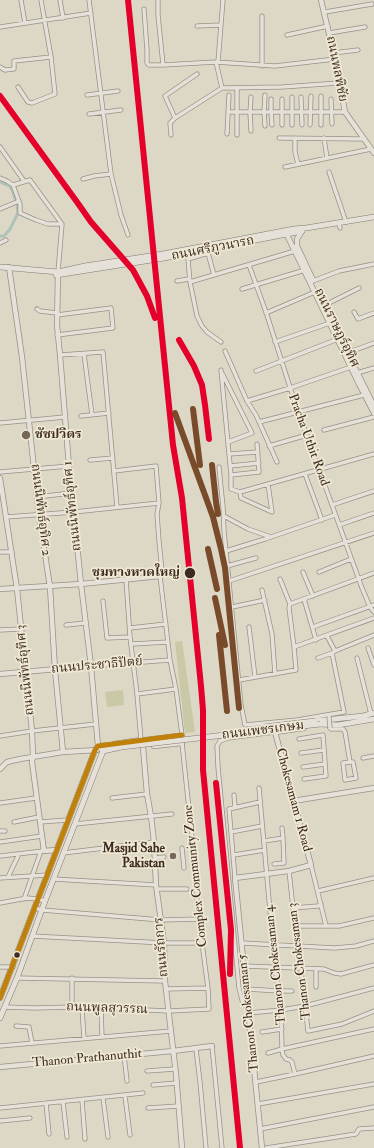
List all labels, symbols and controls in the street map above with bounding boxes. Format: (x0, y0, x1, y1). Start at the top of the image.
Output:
street label: ถนนพลพิชัย (322, 35, 350, 103)
street label: ถนนศรีภูวนารถ (170, 233, 256, 265)
street label: ถนนราษฏร์อุทิศ (310, 286, 362, 370)
street label: Pracha Uthit Road (284, 392, 332, 488)
place label: ชัชปวิตร (35, 427, 82, 443)
marker: ชัชปวิตร (20, 429, 32, 441)
street label: ถนนนิพัทธ์อุทิศ 1 (60, 460, 86, 552)
street label: ถนนนิพัทธ์อุทิศ 2 (27, 463, 53, 557)
place label: ชุมทางหาดใหญ่ (92, 565, 180, 581)
marker: ชุมทางหาดใหญ่ (183, 566, 197, 580)
street label: ถนนนิพัทธ์อุทิศ 3 (13, 624, 39, 716)
street label: ถนนประชาธิปัตย์ (51, 654, 143, 678)
street label: ถนนเพชรเกษม (221, 718, 305, 744)
street label: Chokesamam 1 Road (272, 746, 314, 854)
street label: Complex Community Zone (181, 804, 211, 948)
place label: Masjid Sahe Pakistan (102, 841, 165, 872)
marker: Masjid Sahe Pakistan (168, 851, 178, 861)
street label: Thanon Chokesaman 3 (285, 902, 315, 1020)
street label: Thanon Chokesaman 4 (262, 905, 290, 1025)
street label: ถนนรัถการ (152, 916, 172, 978)
unlabelled marker (12, 950, 22, 960)
street label: Thanon Chokesaman 5 (235, 953, 263, 1073)
street label: ถนนพูลสุวรรณ (66, 1000, 148, 1018)
street label: Thanon Prathanuthit (31, 1046, 143, 1072)

